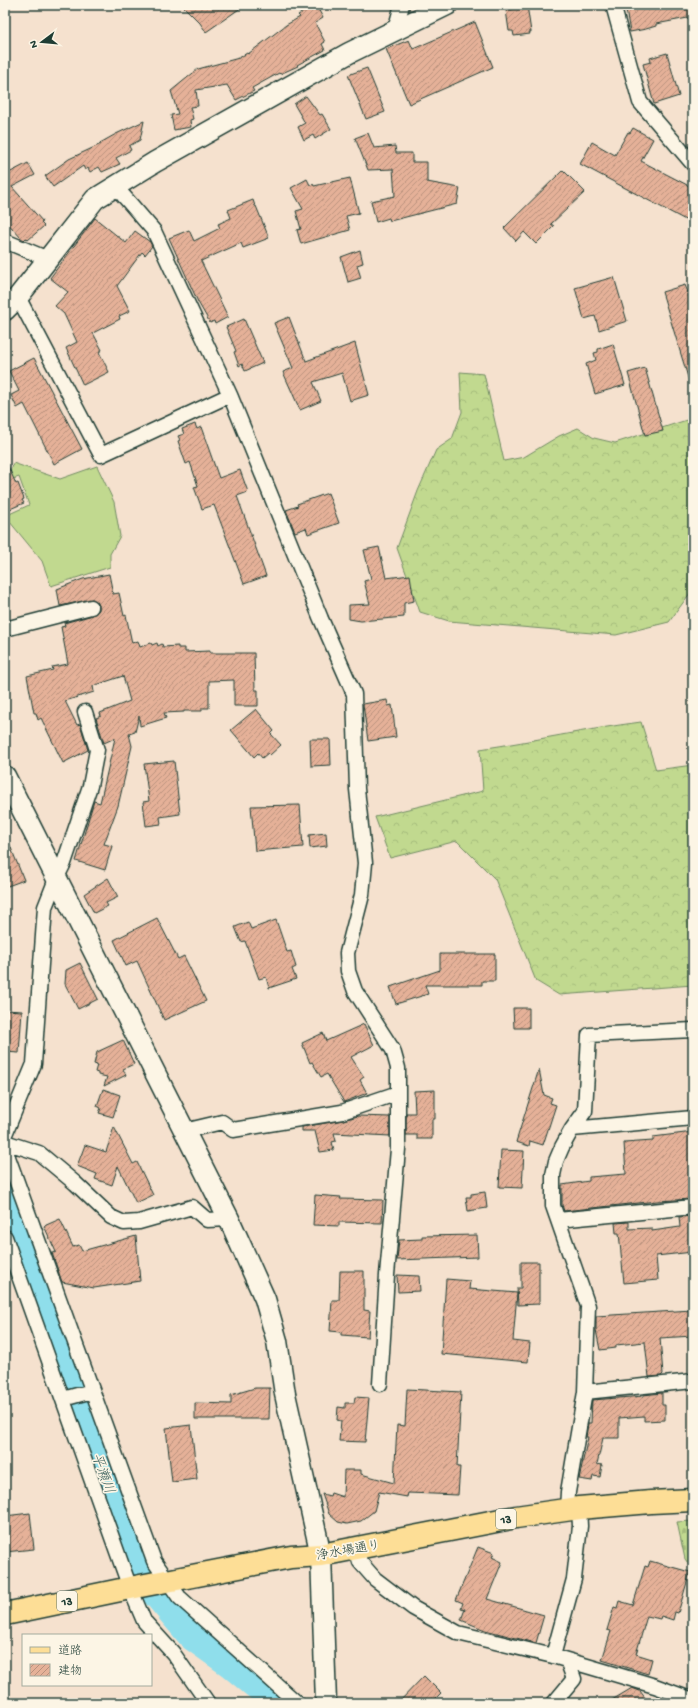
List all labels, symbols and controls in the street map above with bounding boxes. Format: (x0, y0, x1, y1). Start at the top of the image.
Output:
north arrow (22, 22, 62, 62)
text: N (28, 39, 41, 49)
water label: 平瀬川 (86, 1451, 117, 1496)
road number: 13 (496, 1509, 516, 1529)
street label: 浄水場通り (315, 1537, 382, 1564)
road number: 13 (57, 1591, 77, 1611)
legend (22, 1634, 152, 1686)
text: 道路 (58, 1644, 82, 1659)
text: 建物 (58, 1664, 82, 1679)

